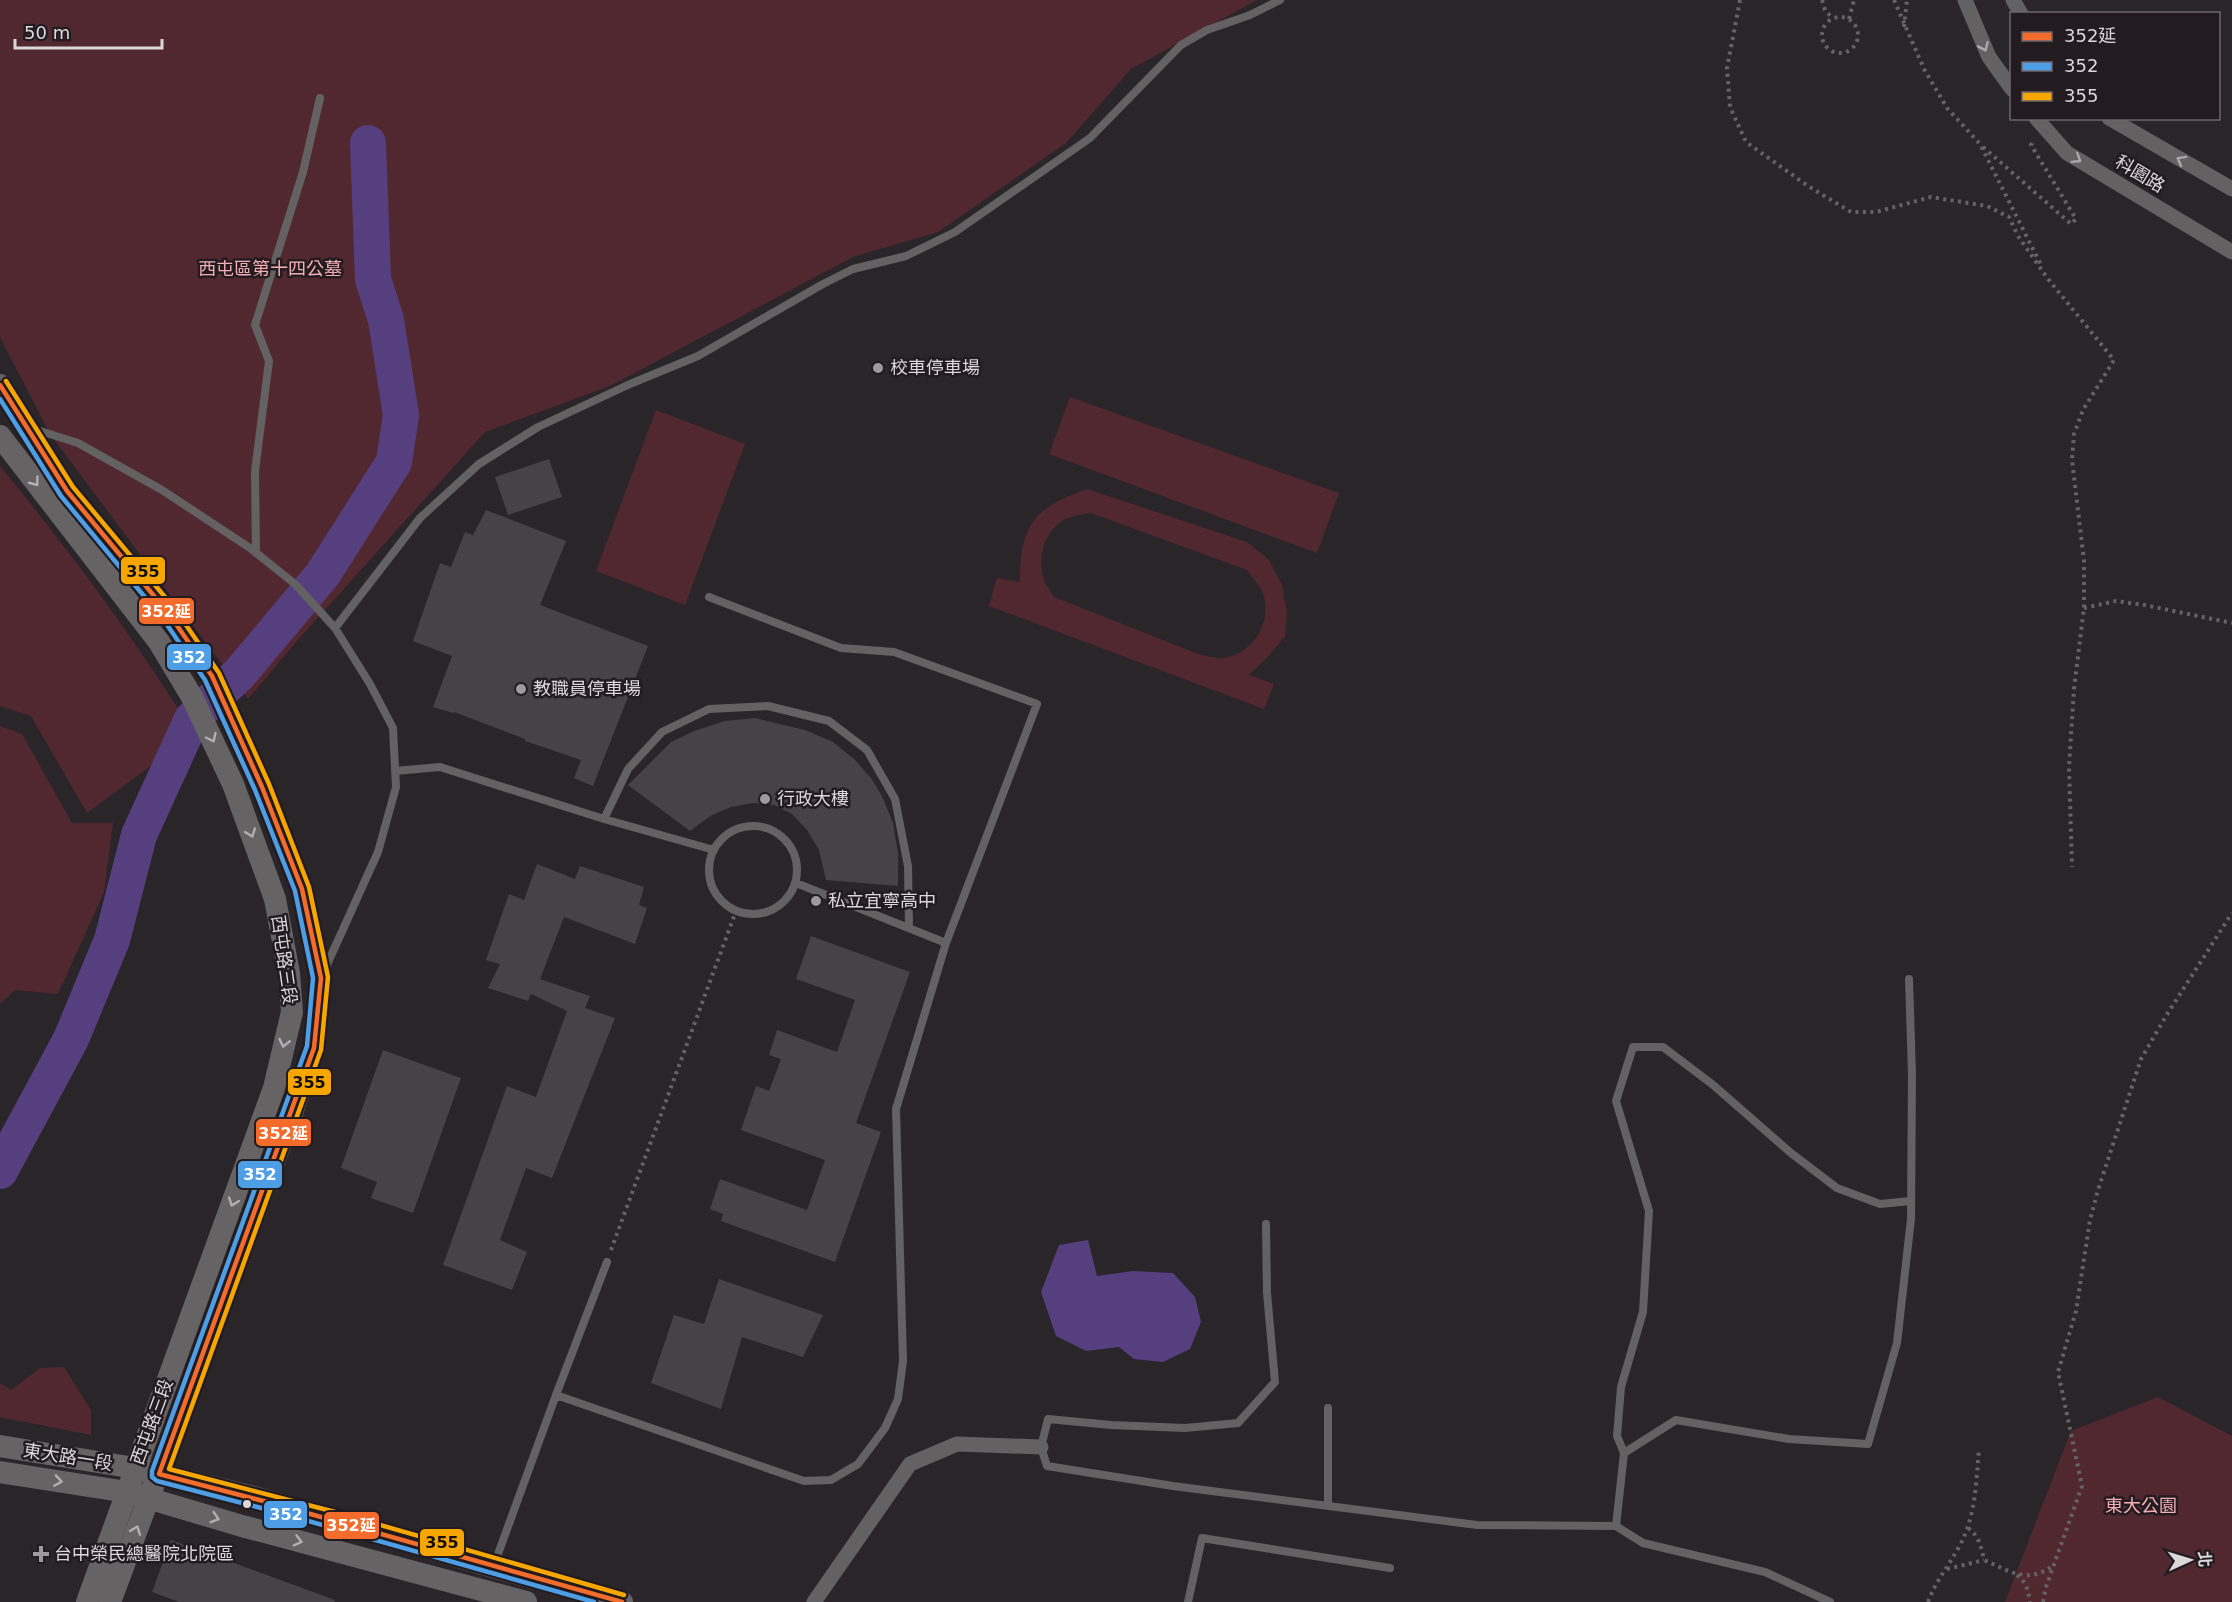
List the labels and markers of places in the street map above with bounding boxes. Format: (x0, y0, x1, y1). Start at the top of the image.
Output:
place label: 校車停車場 (890, 357, 980, 378)
marker: 校車停車場 (871, 361, 885, 375)
place label: 教職員停車場 (533, 678, 641, 699)
marker: 教職員停車場 (514, 682, 528, 696)
place label: 行政大樓 (777, 788, 849, 809)
marker: 行政大樓 (758, 792, 772, 806)
place label: 私立宜寧高中 (828, 890, 936, 911)
marker: 私立宜寧高中 (809, 894, 823, 908)
unlabelled marker (241, 1498, 253, 1510)
place label: 台中榮民總醫院北院區 (54, 1543, 234, 1564)
marker: 台中榮民總醫院北院區 (32, 1545, 50, 1563)

